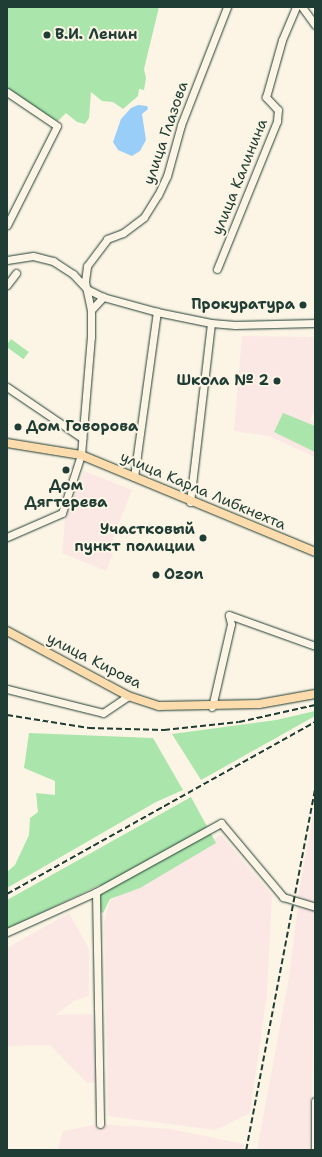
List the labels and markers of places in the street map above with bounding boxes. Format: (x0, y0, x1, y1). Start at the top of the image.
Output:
place label: В.И. Ленин (55, 26, 137, 44)
marker: В.И. Ленин (42, 30, 52, 40)
place label: Прокуратура (191, 296, 295, 314)
marker: Прокуратура (298, 300, 308, 310)
place label: Школа № 2 (177, 372, 269, 390)
marker: Школа № 2 (272, 376, 282, 386)
place label: Дом Говорова (26, 418, 138, 436)
marker: Дом Говорова (13, 422, 23, 432)
marker: Дом Дягтерева (61, 465, 71, 475)
place label: Дом Дягтерева (25, 476, 107, 511)
place label: Участковый пункт полиции (74, 520, 195, 555)
marker: Участковый пункт полиции (198, 533, 208, 543)
place label: Ozon (164, 566, 204, 584)
marker: Ozon (151, 570, 161, 580)

